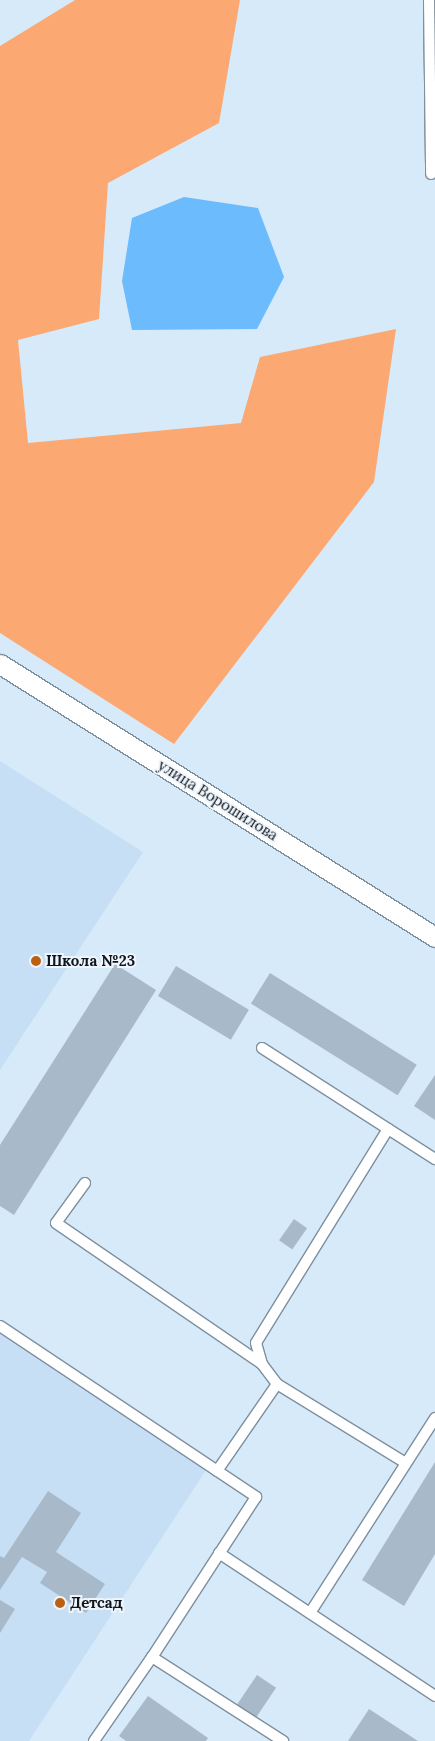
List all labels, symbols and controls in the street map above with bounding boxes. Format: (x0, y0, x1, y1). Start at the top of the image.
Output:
street label: улица Ворошилова (155, 756, 281, 844)
place label: Школа №23 (46, 952, 135, 970)
marker: Школа №23 (30, 955, 42, 967)
place label: Детсад (70, 1594, 123, 1612)
marker: Детсад (54, 1597, 66, 1609)

